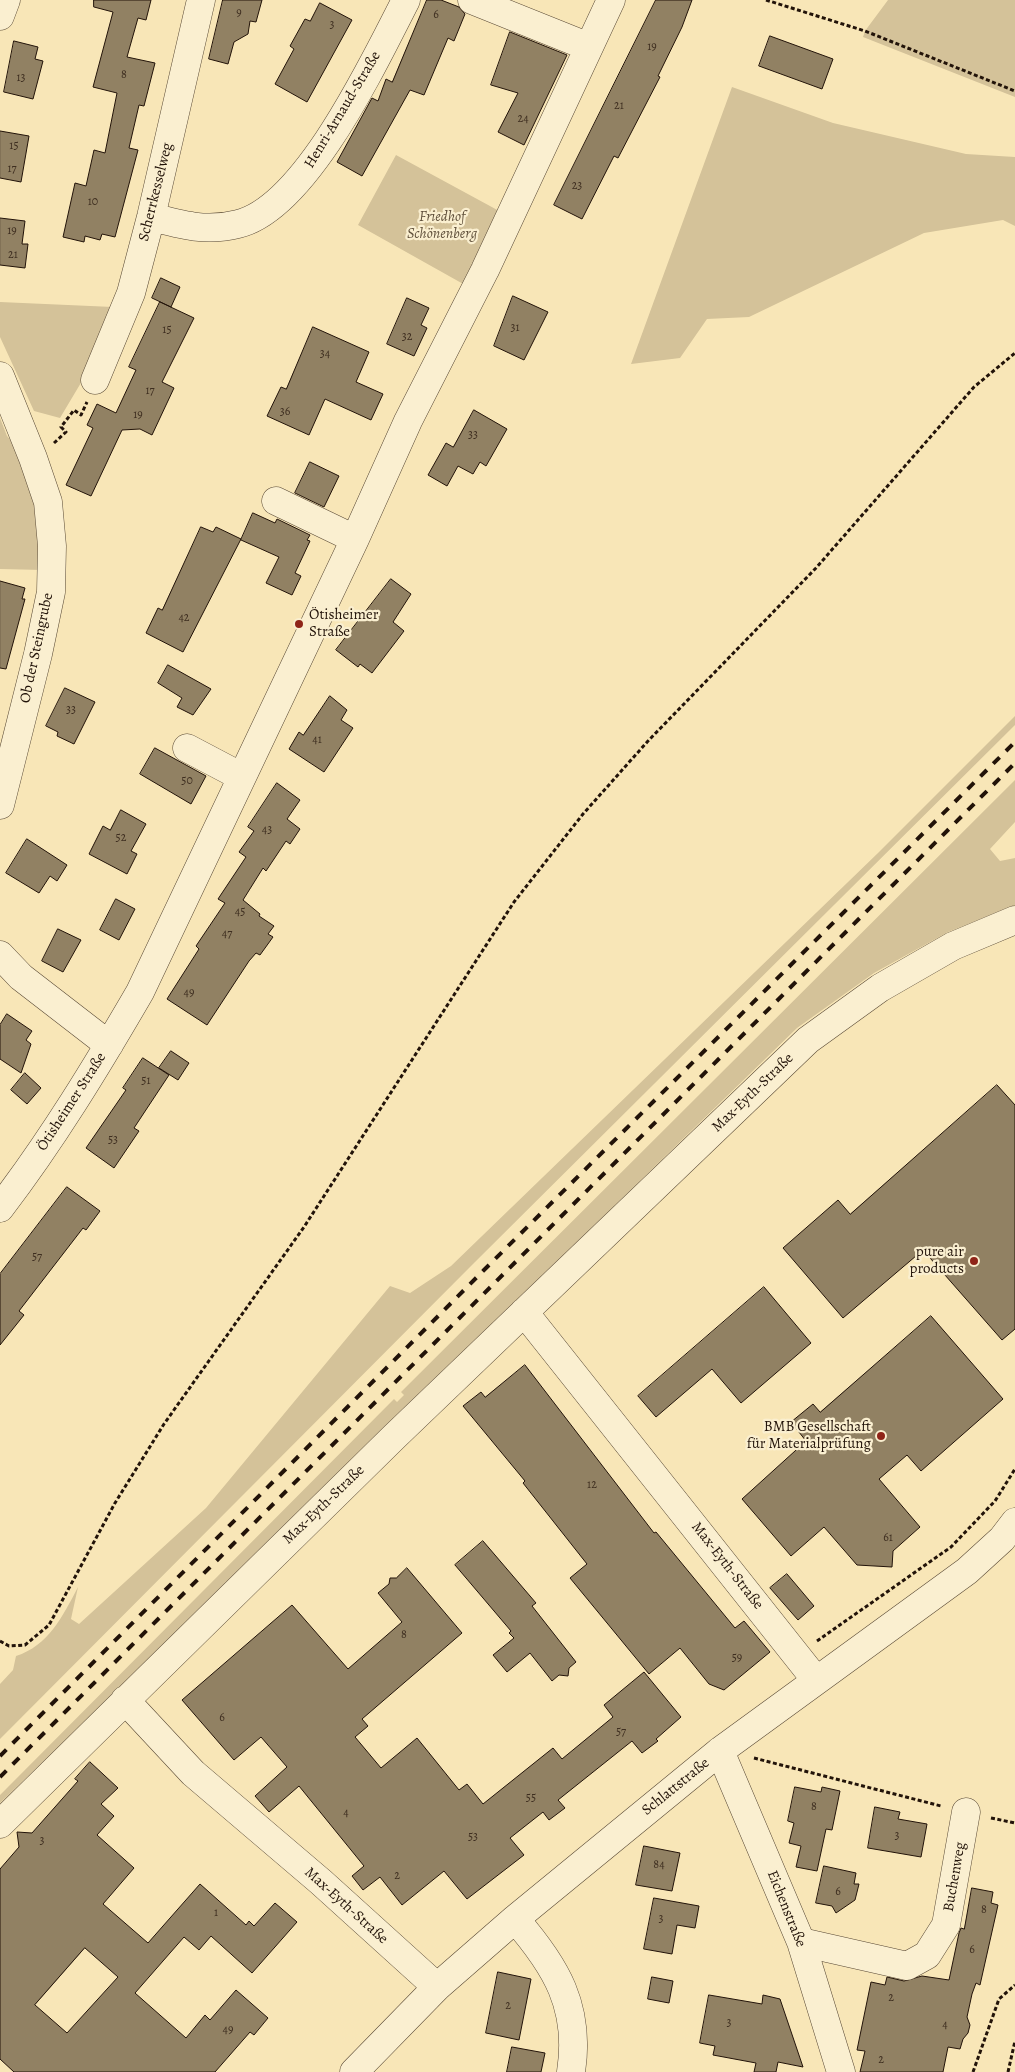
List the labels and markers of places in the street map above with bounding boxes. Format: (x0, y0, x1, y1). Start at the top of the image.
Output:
place label: Ötisheimer Straße (309, 606, 378, 641)
marker: Ötisheimer Straße (293, 618, 305, 630)
place label: pure air products (910, 1243, 964, 1278)
marker: pure air products (968, 1255, 980, 1267)
place label: BMB Gesellschaft für Materialprüfung (747, 1418, 871, 1453)
marker: BMB Gesellschaft für Materialprüfung (875, 1430, 887, 1442)

